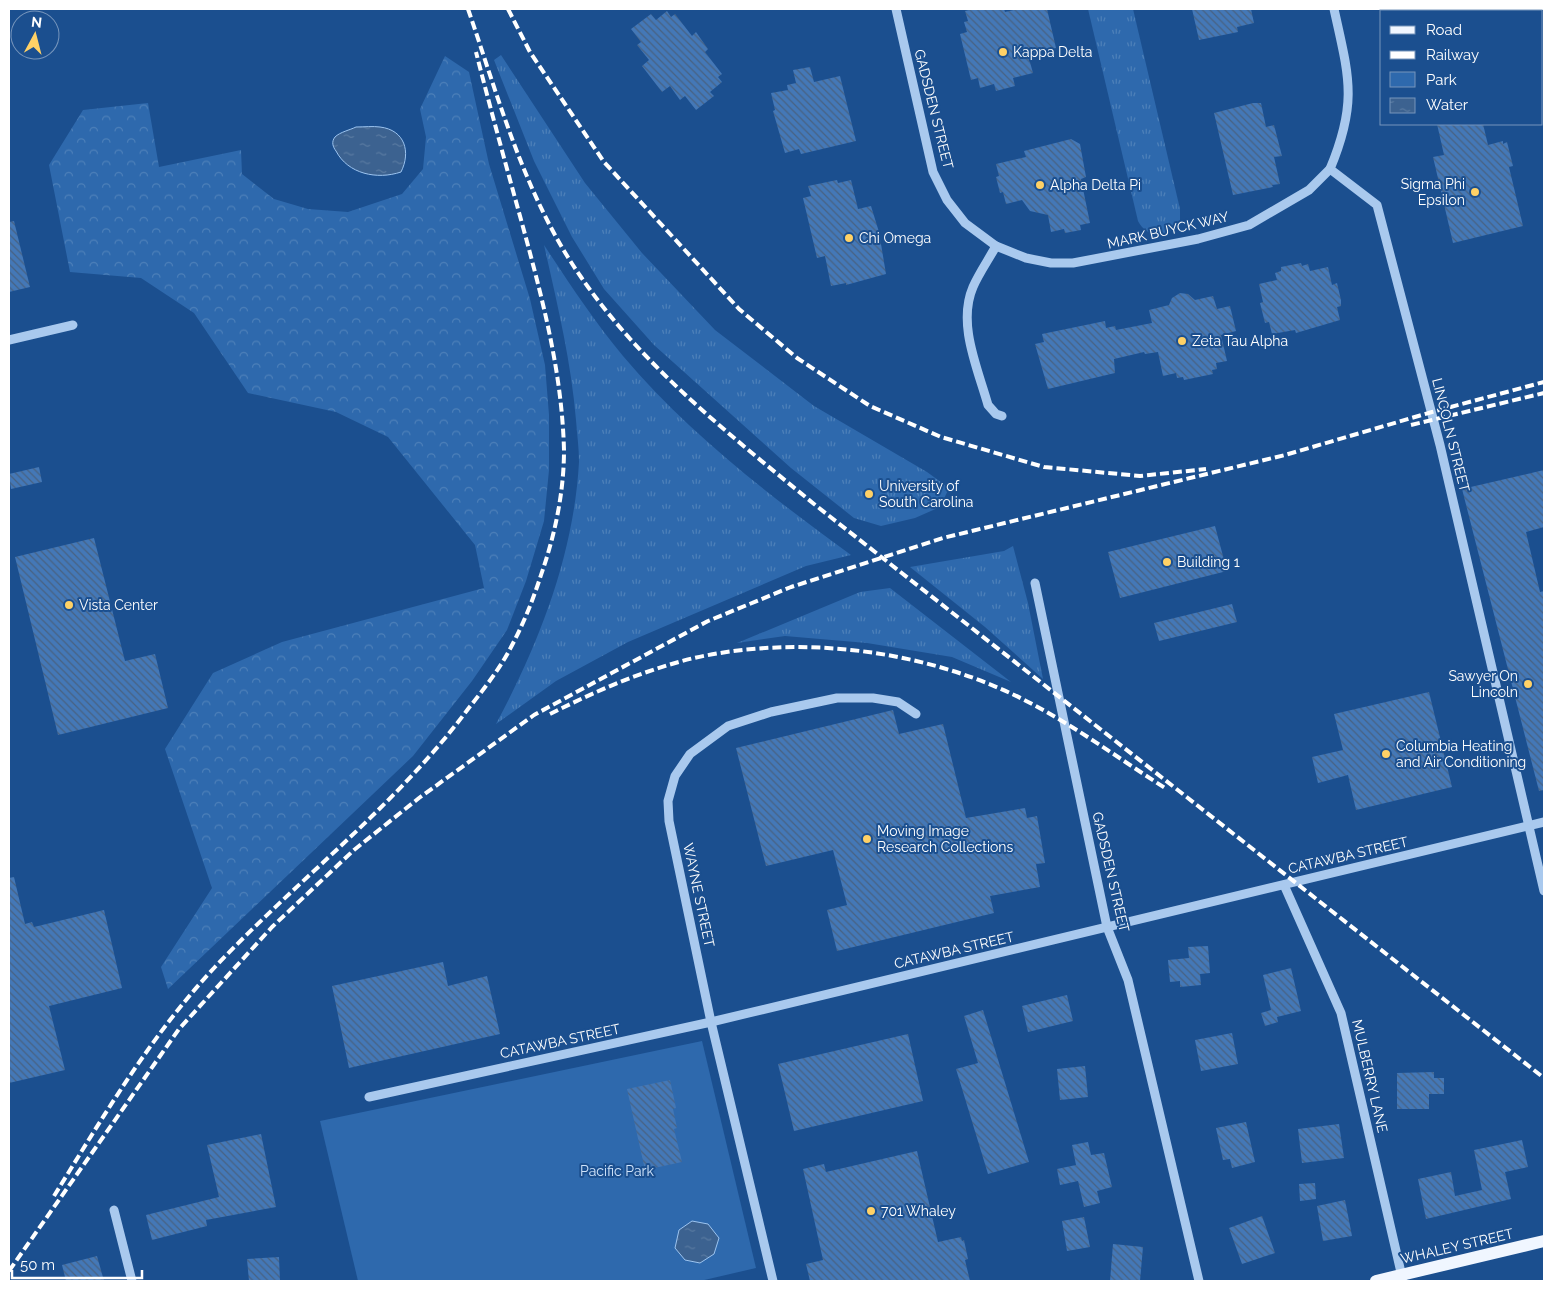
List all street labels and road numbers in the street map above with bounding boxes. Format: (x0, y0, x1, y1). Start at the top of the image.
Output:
street label: GADSDEN STREET (911, 48, 957, 171)
street label: MARK BUYCK WAY (1106, 208, 1230, 252)
street label: LINCOLN STREET (1429, 376, 1473, 494)
street label: GADSDEN STREET (1089, 810, 1133, 934)
street label: CATAWBA STREET (1287, 833, 1410, 877)
street label: WAYNE STREET (680, 842, 718, 949)
street label: CATAWBA STREET (893, 928, 1016, 972)
street label: MULBERRY LANE (1349, 1018, 1391, 1134)
street label: CATAWBA STREET (499, 1020, 622, 1062)
street label: WHALEY STREET (1399, 1225, 1515, 1267)

